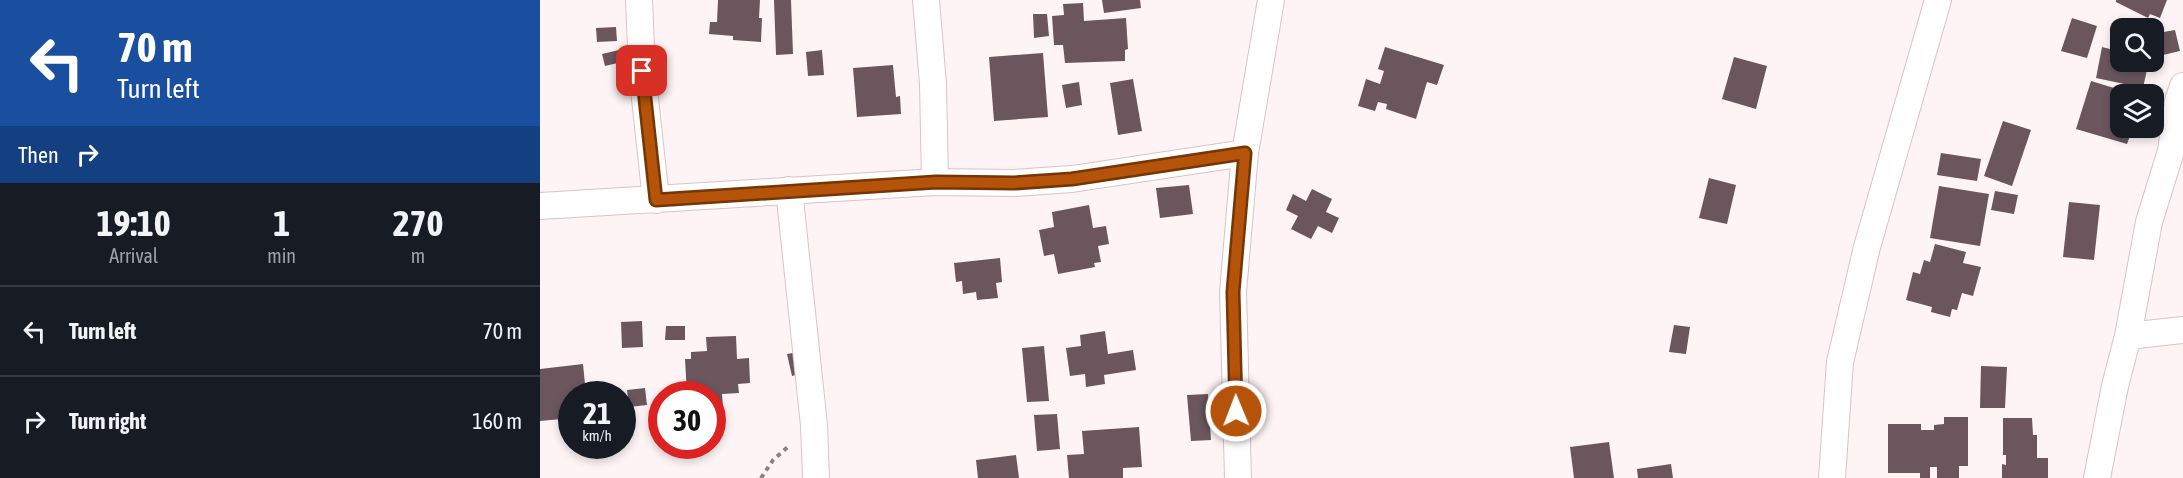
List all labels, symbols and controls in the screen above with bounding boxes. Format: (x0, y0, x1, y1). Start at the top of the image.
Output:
map controls (2110, 18, 2164, 138)
button: search (2110, 18, 2164, 72)
text: 70 m (117, 23, 192, 71)
icon: left (18, 24, 96, 102)
pin (616, 45, 667, 96)
icon: arrive (625, 54, 658, 87)
text: Turn left (117, 73, 200, 104)
button: layers (2110, 84, 2164, 138)
icon: right (71, 138, 104, 171)
text: Then (18, 142, 59, 168)
text: 19:10 (97, 202, 171, 244)
text: 1 (273, 202, 290, 244)
text: 270 (393, 202, 443, 244)
text: Arrival (109, 244, 158, 267)
text: min (267, 244, 296, 267)
text: m (411, 244, 425, 267)
icon: left (18, 315, 51, 348)
text: Turn left (69, 318, 136, 344)
text: 70 m (482, 318, 522, 344)
position arrow (1204, 379, 1268, 443)
speed limit sign: 30 (648, 381, 726, 459)
text: 21 (583, 396, 611, 430)
icon: right (18, 405, 51, 438)
text: Turn right (69, 408, 146, 434)
text: 160 m (472, 408, 522, 434)
text: km/h (582, 427, 612, 444)

